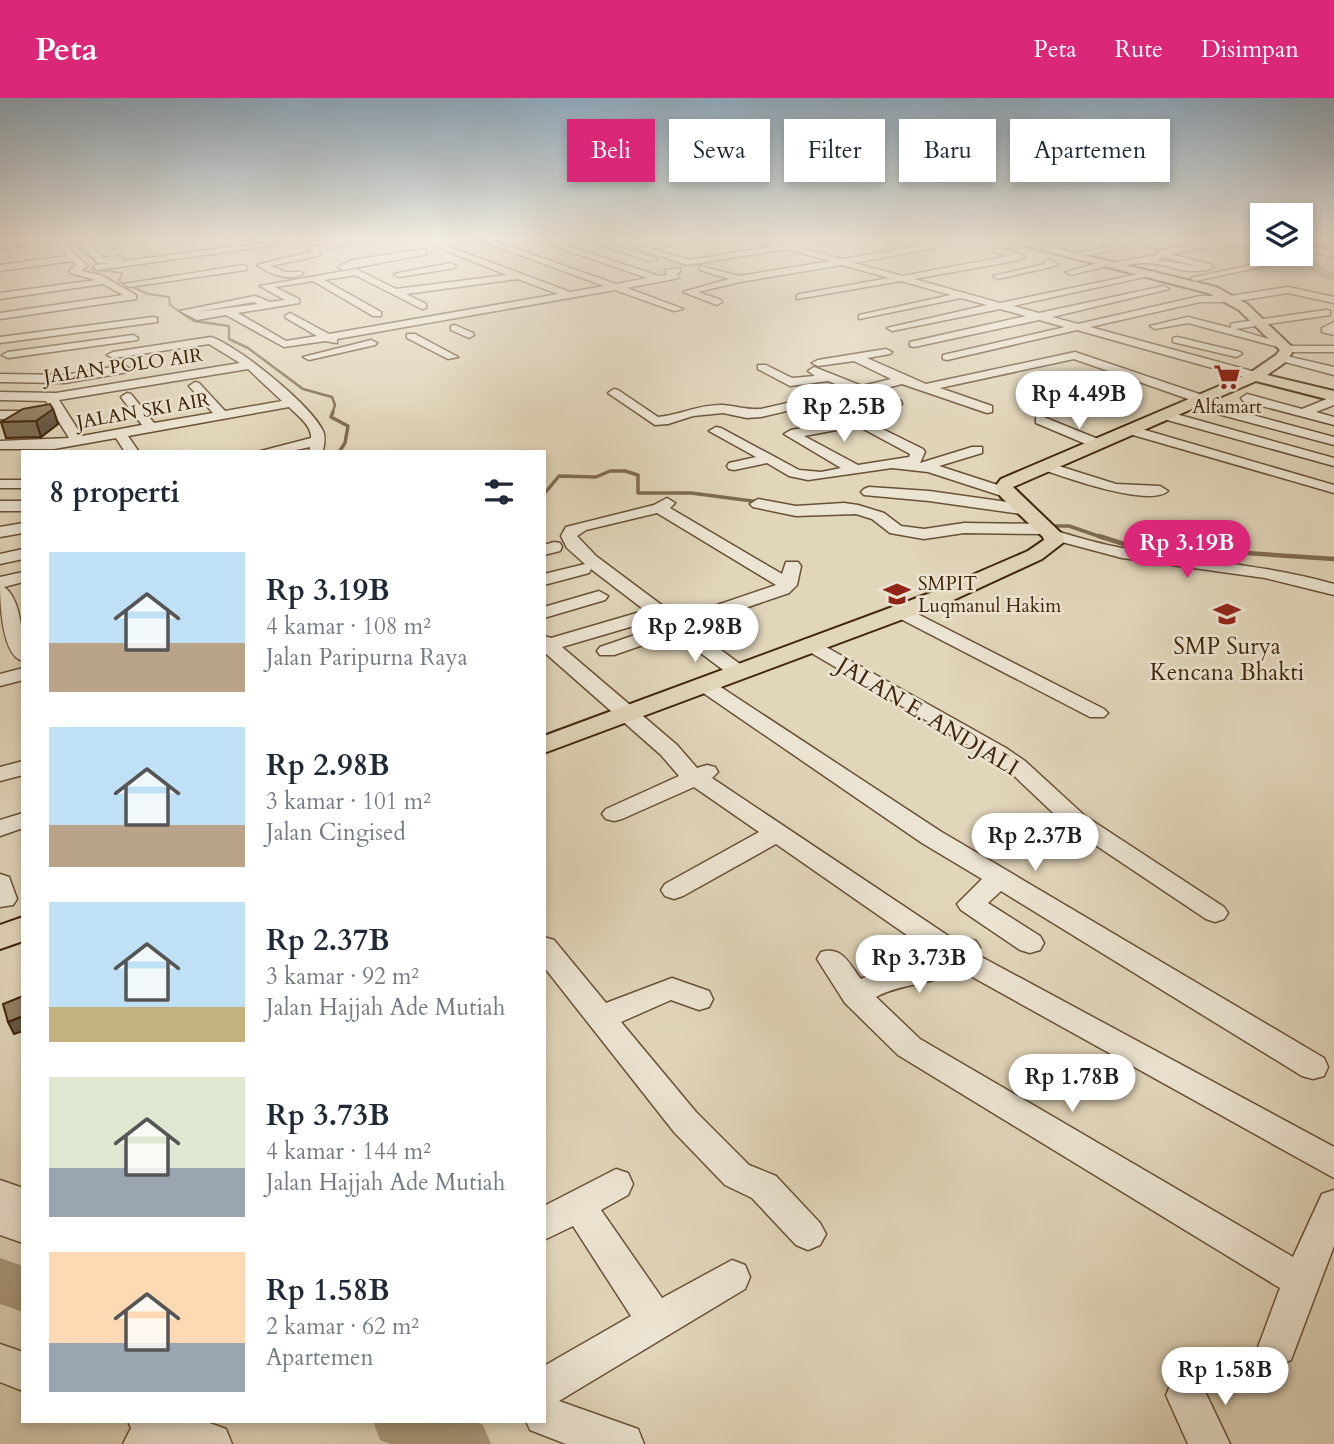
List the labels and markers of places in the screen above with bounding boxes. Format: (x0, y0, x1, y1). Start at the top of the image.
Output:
supermarket icon: Alfamart (1212, 362, 1242, 392)
pin: Rp 4.49B (1007, 372, 1151, 431)
pin: Rp 2.5B (779, 384, 909, 444)
place label: Alfamart (1192, 394, 1262, 420)
pin: Rp 3.19B (1115, 520, 1259, 580)
place label: SMPIT Luqmanul Hakim (918, 571, 1062, 619)
school or university icon: SMPIT Luqmanul Hakim (882, 579, 912, 609)
school or university icon: SMP Surya Kencana Bhakti (1212, 599, 1242, 629)
pin: Rp 2.98B (623, 604, 767, 664)
place label: SMP Surya Kencana Bhakti (1150, 631, 1304, 688)
pin: Rp 2.37B (963, 814, 1107, 873)
pin: Rp 3.73B (847, 936, 991, 995)
pin: Rp 1.78B (1000, 1054, 1144, 1114)
pin: Rp 1.58B (1153, 1348, 1297, 1407)

